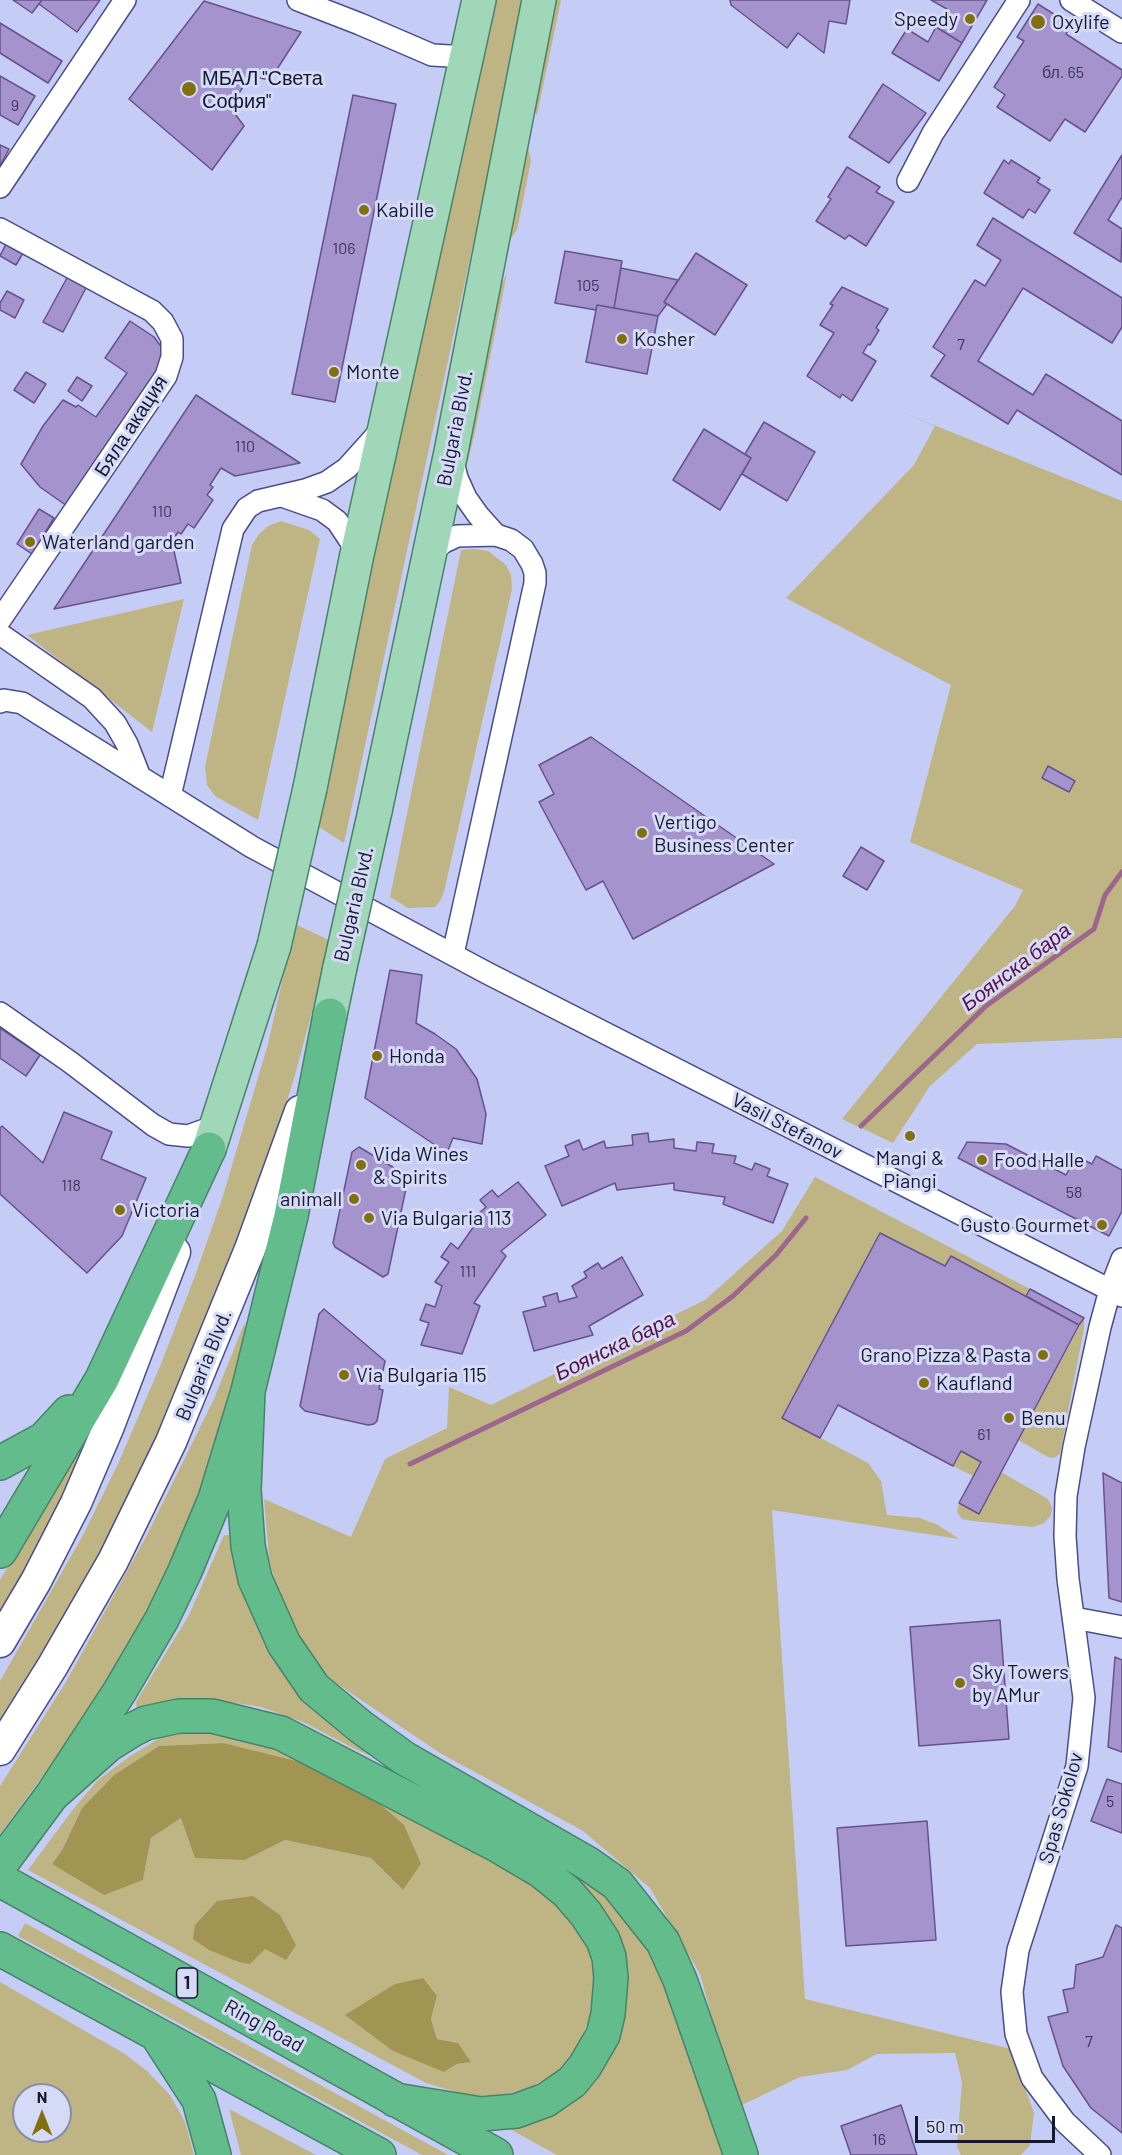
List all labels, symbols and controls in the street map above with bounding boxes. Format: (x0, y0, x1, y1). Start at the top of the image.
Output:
place label: Speedy (894, 7, 958, 31)
place label: Oxylife (1052, 10, 1110, 34)
marker: Speedy (963, 12, 977, 26)
marker: Oxylife (1029, 13, 1047, 31)
house number: бл. 65 (1042, 63, 1084, 83)
place label: МБАЛ "Света София" (202, 66, 323, 113)
marker: МБАЛ "Света София" (180, 80, 198, 98)
house number: 9 (11, 96, 19, 116)
place label: Kabille (376, 198, 434, 222)
marker: Kabille (357, 203, 371, 217)
house number: 106 (333, 239, 355, 259)
house number: 105 (577, 276, 599, 296)
place label: Kosher (634, 327, 695, 351)
marker: Kosher (615, 332, 629, 346)
house number: 7 (957, 335, 965, 355)
place label: Monte (346, 360, 400, 384)
marker: Monte (327, 365, 341, 379)
street label: Bulgaria Blvd. (432, 368, 478, 488)
street label: Бяла акация (89, 371, 173, 481)
house number: 110 (235, 437, 255, 457)
house number: 110 (152, 502, 172, 522)
place label: Waterland garden (42, 530, 194, 554)
marker: Waterland garden (23, 535, 37, 549)
place label: Vertigo Business Center (654, 810, 794, 857)
marker: Vertigo Business Center (635, 826, 649, 840)
street label: Bulgaria Blvd. (329, 844, 379, 964)
water label: Боянска бара (956, 918, 1076, 1016)
place label: Honda (389, 1044, 445, 1068)
marker: Honda (370, 1049, 384, 1063)
street label: Vasil Stefanov (728, 1088, 846, 1164)
marker: Mangi & Piangi (903, 1129, 917, 1143)
place label: Vida Wines & Spirits (373, 1142, 468, 1189)
place label: Mangi & Piangi (876, 1146, 944, 1193)
place label: Food Halle (994, 1148, 1084, 1172)
marker: Food Halle (975, 1153, 989, 1167)
marker: Vida Wines & Spirits (354, 1158, 368, 1172)
house number: 118 (61, 1176, 81, 1196)
house number: 58 (1066, 1183, 1082, 1203)
place label: animall (280, 1187, 342, 1211)
marker: animall (347, 1192, 361, 1206)
place label: Victoria (132, 1198, 200, 1222)
marker: Victoria (113, 1203, 127, 1217)
place label: Via Bulgaria 113 (381, 1206, 512, 1230)
marker: Via Bulgaria 113 (362, 1211, 376, 1225)
place label: Gusto Gourmet (960, 1213, 1090, 1237)
marker: Gusto Gourmet (1095, 1218, 1109, 1232)
house number: 111 (460, 1262, 476, 1282)
street label: Bulgaria Blvd. (171, 1306, 237, 1424)
water label: Боянска бара (551, 1306, 679, 1386)
place label: Grano Pizza & Pasta (861, 1343, 1031, 1367)
marker: Grano Pizza & Pasta (1036, 1348, 1050, 1362)
place label: Via Bulgaria 115 (356, 1363, 487, 1387)
marker: Via Bulgaria 115 (337, 1368, 351, 1382)
place label: Kaufland (936, 1371, 1013, 1395)
marker: Kaufland (917, 1376, 931, 1390)
place label: Benu (1021, 1406, 1066, 1430)
marker: Benu (1002, 1411, 1016, 1425)
house number: 61 (977, 1425, 991, 1445)
place label: Sky Towers by AMur (972, 1660, 1069, 1707)
marker: Sky Towers by AMur (953, 1676, 967, 1690)
street label: Spas Sokolov (1034, 1750, 1088, 1866)
house number: 5 (1106, 1792, 1114, 1812)
road number: 1 (176, 1968, 198, 1998)
street label: Ring Road (220, 1994, 308, 2058)
house number: 7 (1085, 2032, 1093, 2052)
north arrow (12, 2083, 72, 2143)
text: N (37, 2087, 47, 2106)
scale bar (918, 2104, 1058, 2142)
text: 50 m (926, 2115, 964, 2137)
house number: 16 (872, 2130, 886, 2150)

